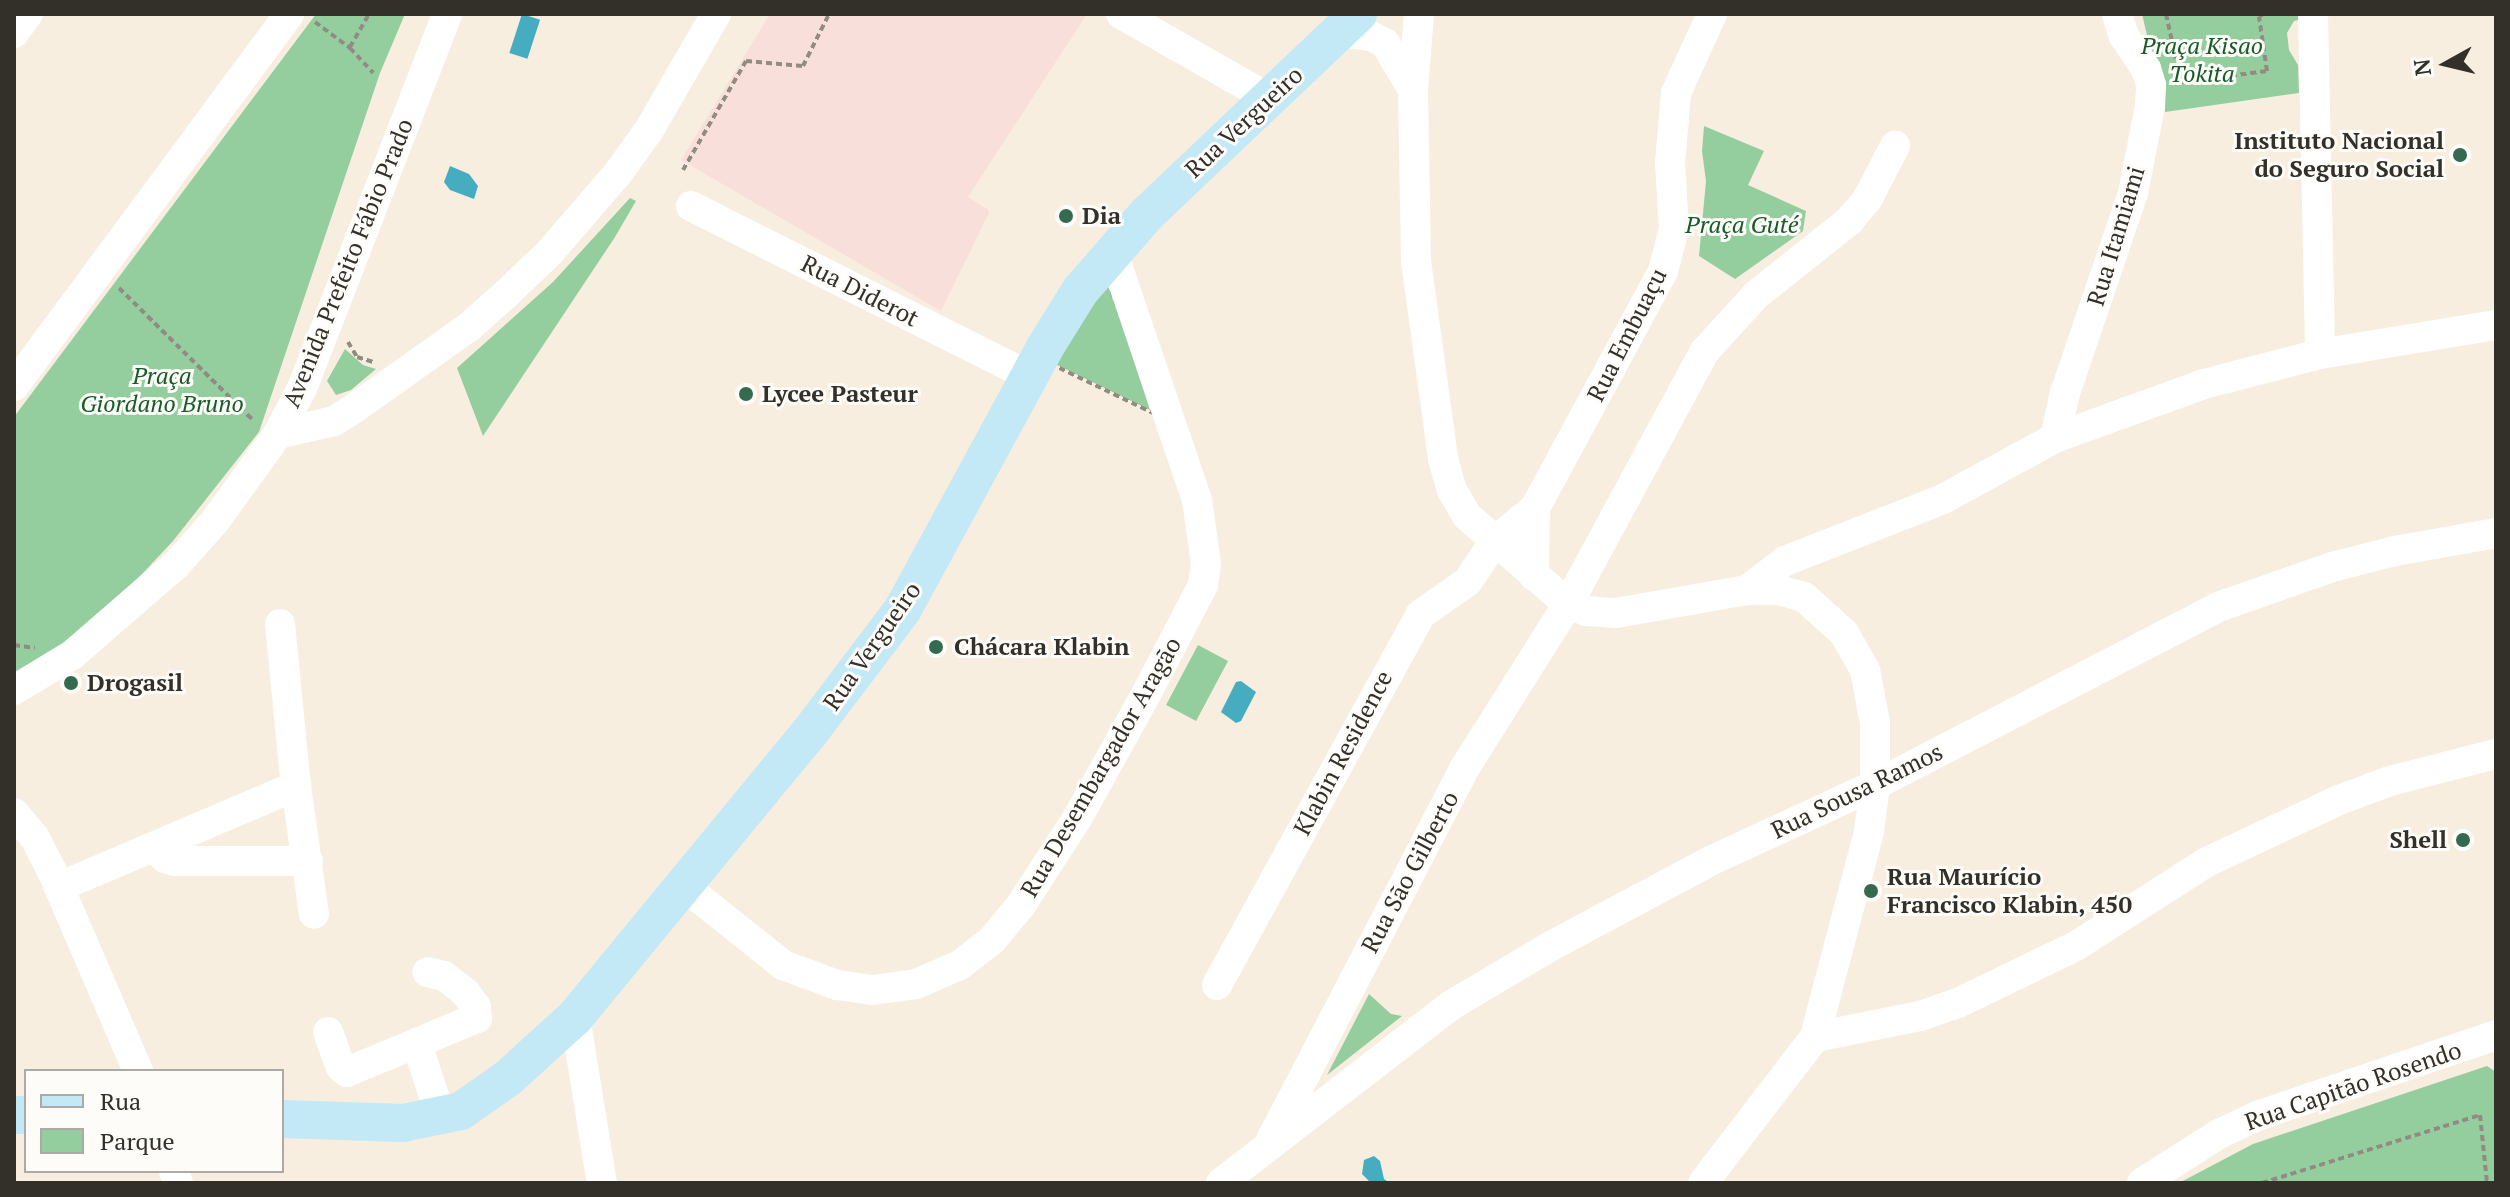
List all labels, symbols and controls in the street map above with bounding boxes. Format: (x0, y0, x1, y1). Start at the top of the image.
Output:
north arrow (2406, 24, 2486, 104)
park label: Praça Kisao Tokita (2141, 32, 2263, 88)
text: N (2406, 57, 2437, 78)
street label: Rua Vergueiro (1179, 60, 1309, 184)
street label: Avenida Prefeito Fábio Prado (277, 115, 419, 411)
place label: Instituto Nacional do Seguro Social (2234, 127, 2444, 183)
marker: Instituto Nacional do Seguro Social (2451, 146, 2469, 164)
street label: Rua Itamiami (2081, 163, 2151, 309)
place label: Dia (1082, 202, 1121, 230)
marker: Dia (1057, 207, 1075, 225)
park label: Praça Guté (1685, 211, 1799, 239)
street label: Rua Diderot (797, 249, 923, 333)
street label: Rua Embuaçu (1581, 264, 1673, 406)
park label: Praça Giordano Bruno (80, 362, 244, 418)
place label: Lycee Pasteur (762, 380, 918, 408)
marker: Lycee Pasteur (737, 385, 755, 403)
street label: Rua Vergueiro (817, 576, 927, 716)
street label: Rua Desembargador Aragão (1015, 632, 1187, 902)
place label: Chácara Klabin (954, 633, 1129, 661)
marker: Chácara Klabin (925, 636, 947, 658)
street label: Klabin Residence (1288, 666, 1398, 840)
place label: Drogasil (87, 669, 183, 697)
marker: Drogasil (62, 674, 80, 692)
street label: Rua Sousa Ramos (1767, 737, 1947, 845)
street label: Rua São Gilberto (1355, 786, 1465, 958)
place label: Shell (2389, 826, 2447, 854)
marker: Shell (2454, 831, 2472, 849)
place label: Rua Maurício Francisco Klabin, 450 (1887, 863, 2133, 919)
marker: Rua Maurício Francisco Klabin, 450 (1862, 882, 1880, 900)
street label: Rua Capitão Rosendo (2241, 1035, 2465, 1137)
legend (24, 1069, 284, 1173)
text: Rua (100, 1085, 141, 1117)
text: Parque (100, 1125, 175, 1157)

